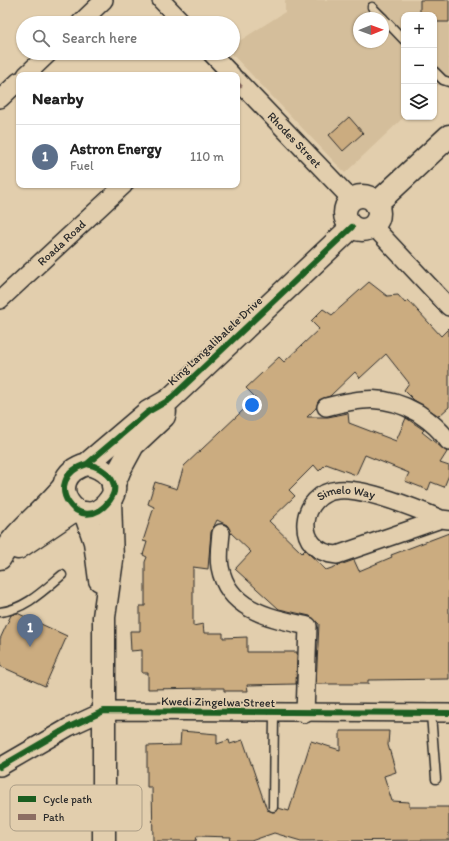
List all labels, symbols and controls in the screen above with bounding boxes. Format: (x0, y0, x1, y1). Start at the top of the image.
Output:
north arrow (353, 12, 389, 48)
map controls (401, 12, 437, 120)
button: + (401, 12, 437, 48)
search box (16, 16, 240, 60)
icon: search (30, 27, 52, 49)
text: Search here (62, 29, 137, 47)
button: − (401, 48, 437, 84)
button: layers (401, 84, 437, 120)
text: Nearby (32, 88, 84, 108)
street label: Rhodes Street (264, 109, 325, 171)
text: Astron Energy (70, 140, 161, 158)
text: 1 (42, 149, 48, 164)
text: 110 m (190, 149, 224, 164)
text: Fuel (70, 158, 94, 173)
street label: Roada Road (35, 217, 89, 269)
street label: King Langalibalele Drive (165, 293, 265, 388)
your location (242, 395, 262, 415)
street label: Simelo Way (314, 483, 377, 504)
pin: 1 (17, 614, 43, 647)
street label: Kwedi Zingelwa Street (161, 694, 276, 710)
legend (10, 785, 142, 831)
text: Cycle path (43, 793, 92, 806)
text: Path (43, 811, 65, 824)

